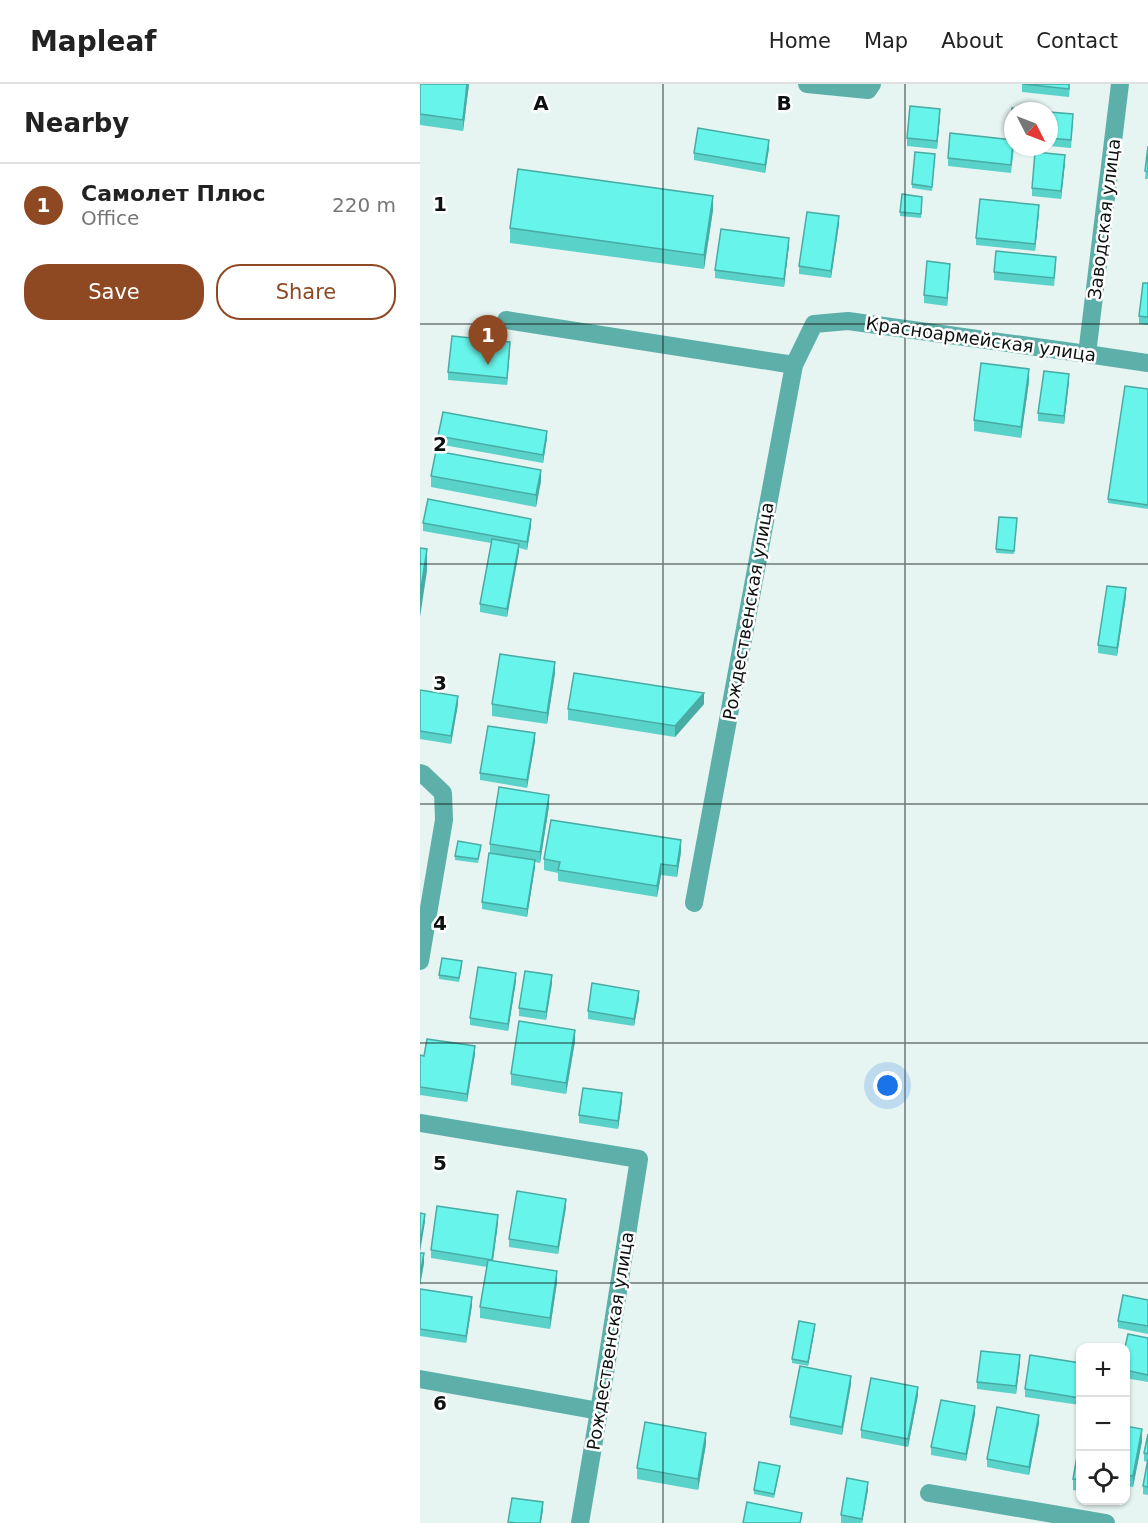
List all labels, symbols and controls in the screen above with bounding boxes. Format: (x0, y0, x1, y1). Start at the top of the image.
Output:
text: Mapleaf (30, 25, 156, 58)
text: Home (769, 29, 831, 53)
text: Map (864, 29, 908, 53)
text: About (941, 29, 1003, 53)
text: Contact (1036, 29, 1118, 53)
text: A (533, 91, 549, 115)
text: B (776, 91, 792, 115)
north arrow (1004, 102, 1058, 156)
text: Nearby (24, 108, 129, 138)
street label: Заводская улица (1084, 137, 1124, 301)
text: Самолет Плюс (81, 181, 266, 206)
text: 1 (433, 192, 447, 216)
text: 1 (37, 193, 50, 217)
text: 220 m (332, 193, 396, 217)
text: Office (81, 206, 139, 230)
button: Save (24, 264, 204, 320)
button: Share (216, 264, 396, 320)
street label: Красноармейская улица (865, 312, 1097, 366)
pin: 1 (468, 316, 508, 365)
text: 2 (433, 432, 447, 456)
street label: Рождественская улица (718, 500, 778, 722)
text: 3 (433, 671, 447, 695)
text: 4 (433, 911, 447, 935)
your location (873, 1071, 902, 1100)
text: 5 (433, 1151, 447, 1175)
street label: Рождественская улица (582, 1230, 638, 1452)
map controls (1076, 1343, 1130, 1505)
button: + (1076, 1343, 1130, 1397)
text: 6 (433, 1391, 447, 1415)
button: − (1076, 1397, 1130, 1451)
button: locate (1076, 1451, 1130, 1505)

